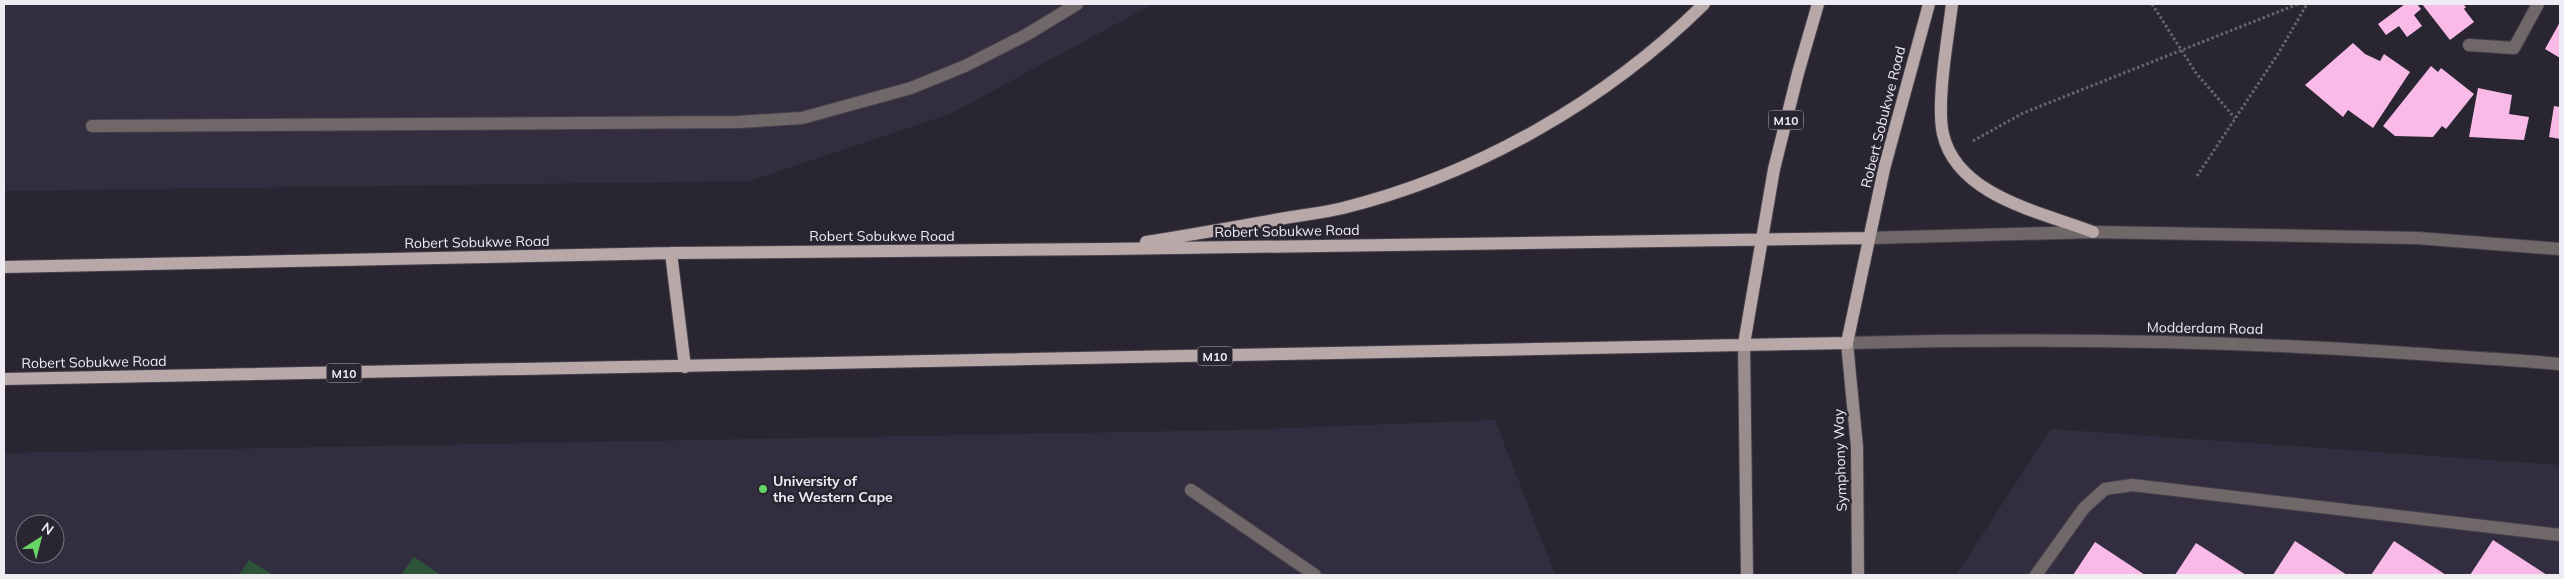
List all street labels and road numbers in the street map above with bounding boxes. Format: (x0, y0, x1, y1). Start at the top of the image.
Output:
street label: Robert Sobukwe Road (1857, 44, 1909, 190)
road number: M10 (1768, 110, 1804, 130)
street label: Robert Sobukwe Road (1214, 221, 1360, 241)
street label: Robert Sobukwe Road (809, 227, 955, 245)
street label: Robert Sobukwe Road (404, 232, 550, 252)
street label: Modderdam Road (2147, 318, 2263, 338)
road number: M10 (1198, 346, 1232, 366)
street label: Robert Sobukwe Road (21, 352, 167, 372)
road number: M10 (326, 363, 362, 382)
street label: Symphony Way (1829, 408, 1851, 512)

